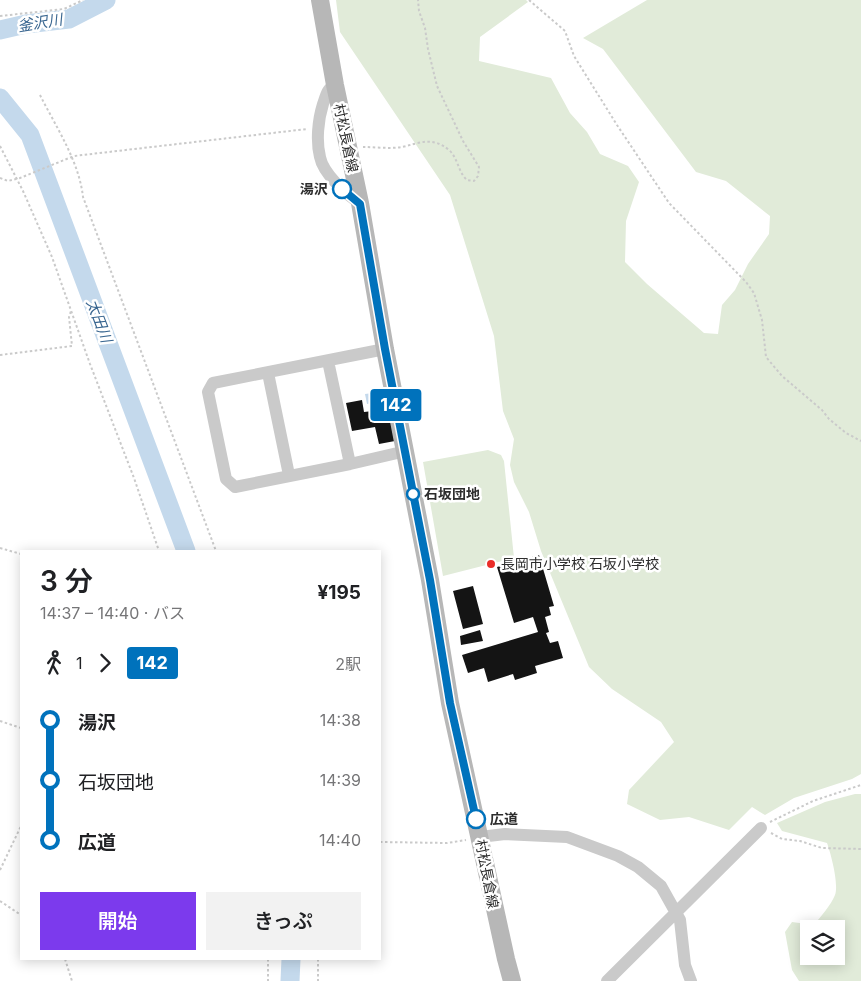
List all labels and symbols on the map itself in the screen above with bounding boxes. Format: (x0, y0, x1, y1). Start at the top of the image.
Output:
water label: 釜沢川 (16, 9, 66, 35)
street label: 村松長倉線 (331, 102, 362, 174)
marker: 湯沢 (332, 179, 352, 199)
place label: 湯沢 (300, 180, 328, 197)
water label: 太田川 (83, 296, 117, 347)
line badge: 142 (367, 389, 425, 421)
place label: 石坂団地 (424, 485, 480, 502)
marker: 石坂団地 (406, 487, 420, 501)
place label: 長岡市小学校 石坂小学校 (501, 555, 659, 572)
marker: 長岡市小学校 石坂小学校 (485, 558, 497, 570)
marker: 広道 (466, 809, 486, 829)
place label: 広道 (490, 810, 518, 827)
street label: 村松長倉線 (472, 838, 503, 910)

